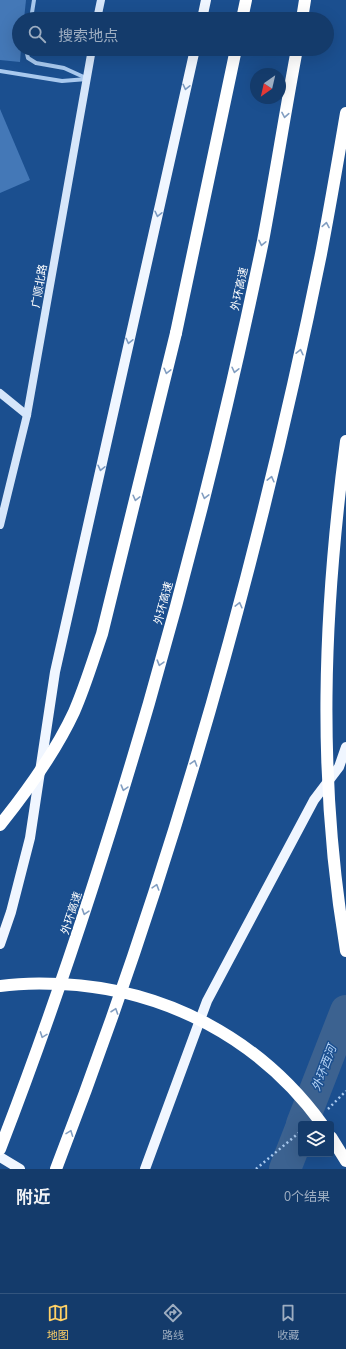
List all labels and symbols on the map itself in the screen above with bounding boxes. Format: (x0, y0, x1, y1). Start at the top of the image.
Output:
north arrow (250, 68, 286, 104)
one-way arrow (183, 84, 191, 90)
one-way arrow (281, 112, 290, 118)
one-way arrow (154, 211, 162, 217)
one-way arrow (321, 222, 330, 228)
one-way arrow (259, 240, 267, 246)
street label: 广顺北路 (28, 263, 50, 309)
street label: 外环高速 (228, 266, 250, 312)
one-way arrow (126, 338, 134, 344)
one-way arrow (296, 349, 304, 355)
one-way arrow (231, 367, 239, 373)
one-way arrow (164, 368, 172, 374)
one-way arrow (97, 464, 105, 471)
one-way arrow (266, 475, 274, 482)
one-way arrow (201, 493, 209, 500)
one-way arrow (133, 494, 141, 501)
street label: 外环高速 (151, 580, 175, 626)
one-way arrow (235, 602, 243, 608)
one-way arrow (156, 659, 165, 666)
one-way arrow (189, 760, 198, 767)
one-way arrow (120, 784, 129, 791)
one-way arrow (151, 884, 160, 891)
street label: 外环高速 (58, 890, 84, 936)
one-way arrow (82, 908, 90, 915)
one-way arrow (111, 1007, 119, 1014)
one-way arrow (39, 1031, 48, 1038)
water label: 外环西河 (308, 1041, 340, 1093)
one-way arrow (66, 1129, 74, 1136)

